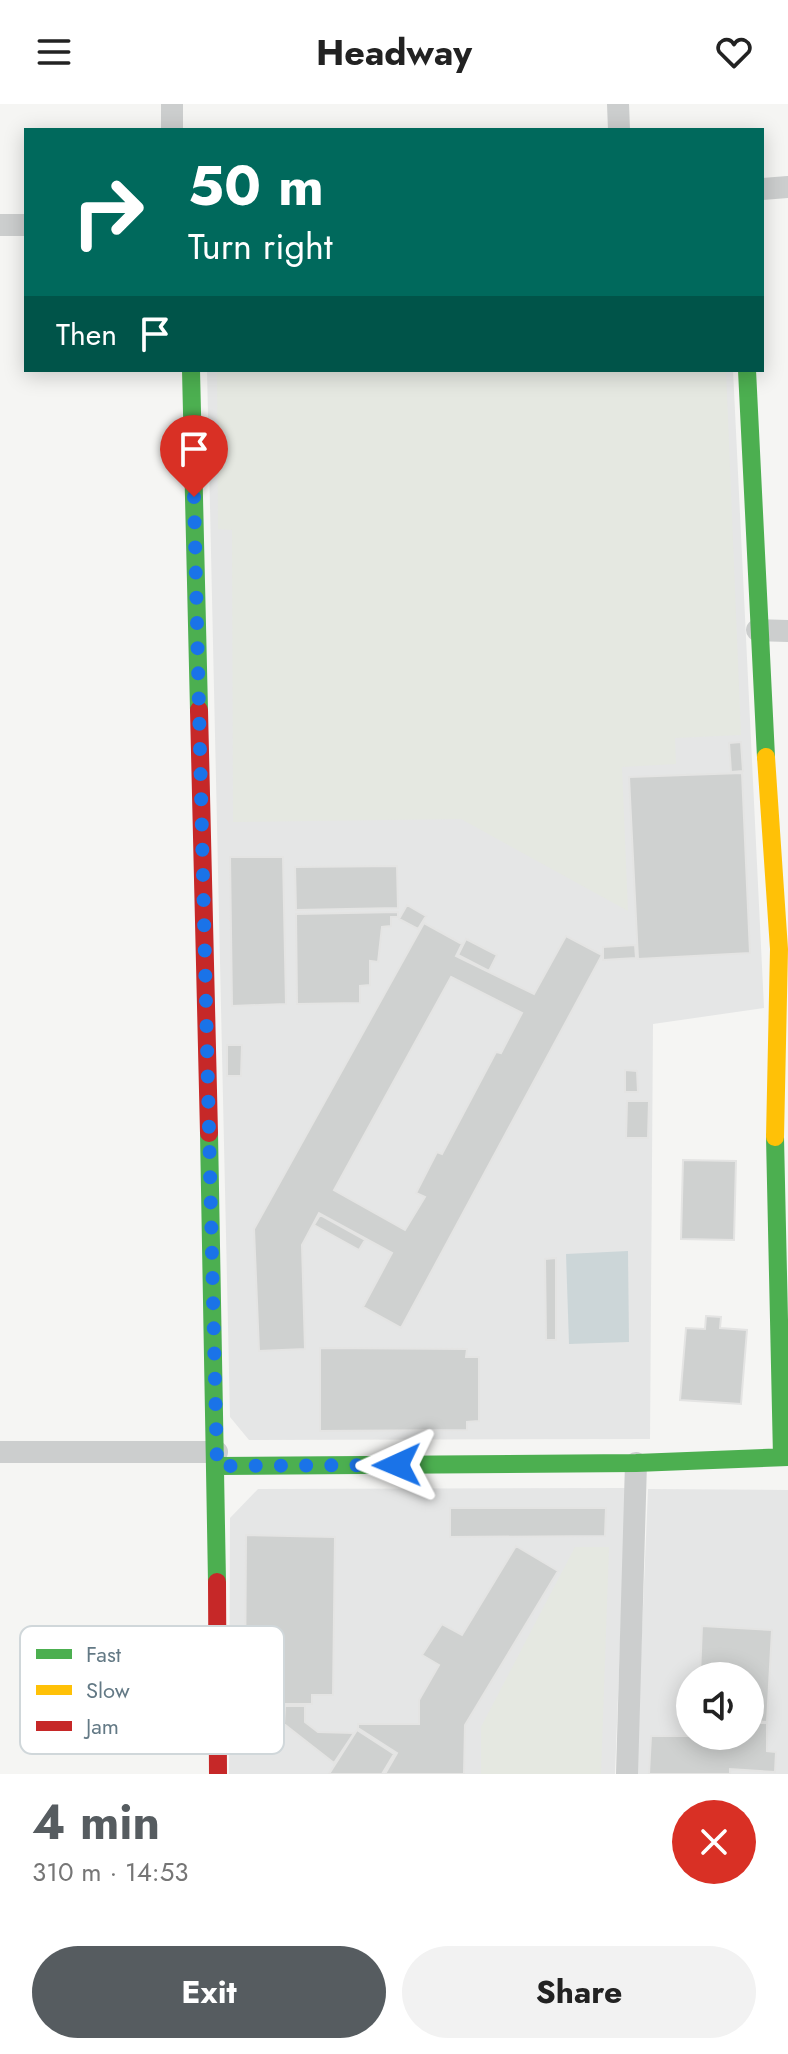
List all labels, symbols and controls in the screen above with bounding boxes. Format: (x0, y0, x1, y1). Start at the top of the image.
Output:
text: Headway (316, 26, 472, 78)
icon: menu (32, 30, 76, 74)
icon: heart (712, 30, 756, 74)
text: 50 m (188, 145, 324, 226)
icon: right (56, 160, 160, 264)
text: Turn right (188, 220, 333, 272)
icon: arrive (133, 312, 177, 356)
text: Then (56, 313, 117, 356)
pin (160, 415, 228, 497)
icon: arrive (172, 427, 216, 471)
position arrow (355, 1423, 439, 1507)
legend (20, 1626, 284, 1754)
text: Fast (86, 1638, 122, 1670)
map controls (676, 1662, 764, 1750)
button: sound (676, 1662, 764, 1750)
text: Slow (86, 1674, 130, 1706)
text: Jam (83, 1710, 119, 1742)
text: 4 min (32, 1788, 160, 1857)
button: close (672, 1800, 756, 1884)
text: 310 m · 14:53 (32, 1853, 189, 1891)
button: Exit (32, 1946, 386, 2038)
button: Share (402, 1946, 756, 2038)

